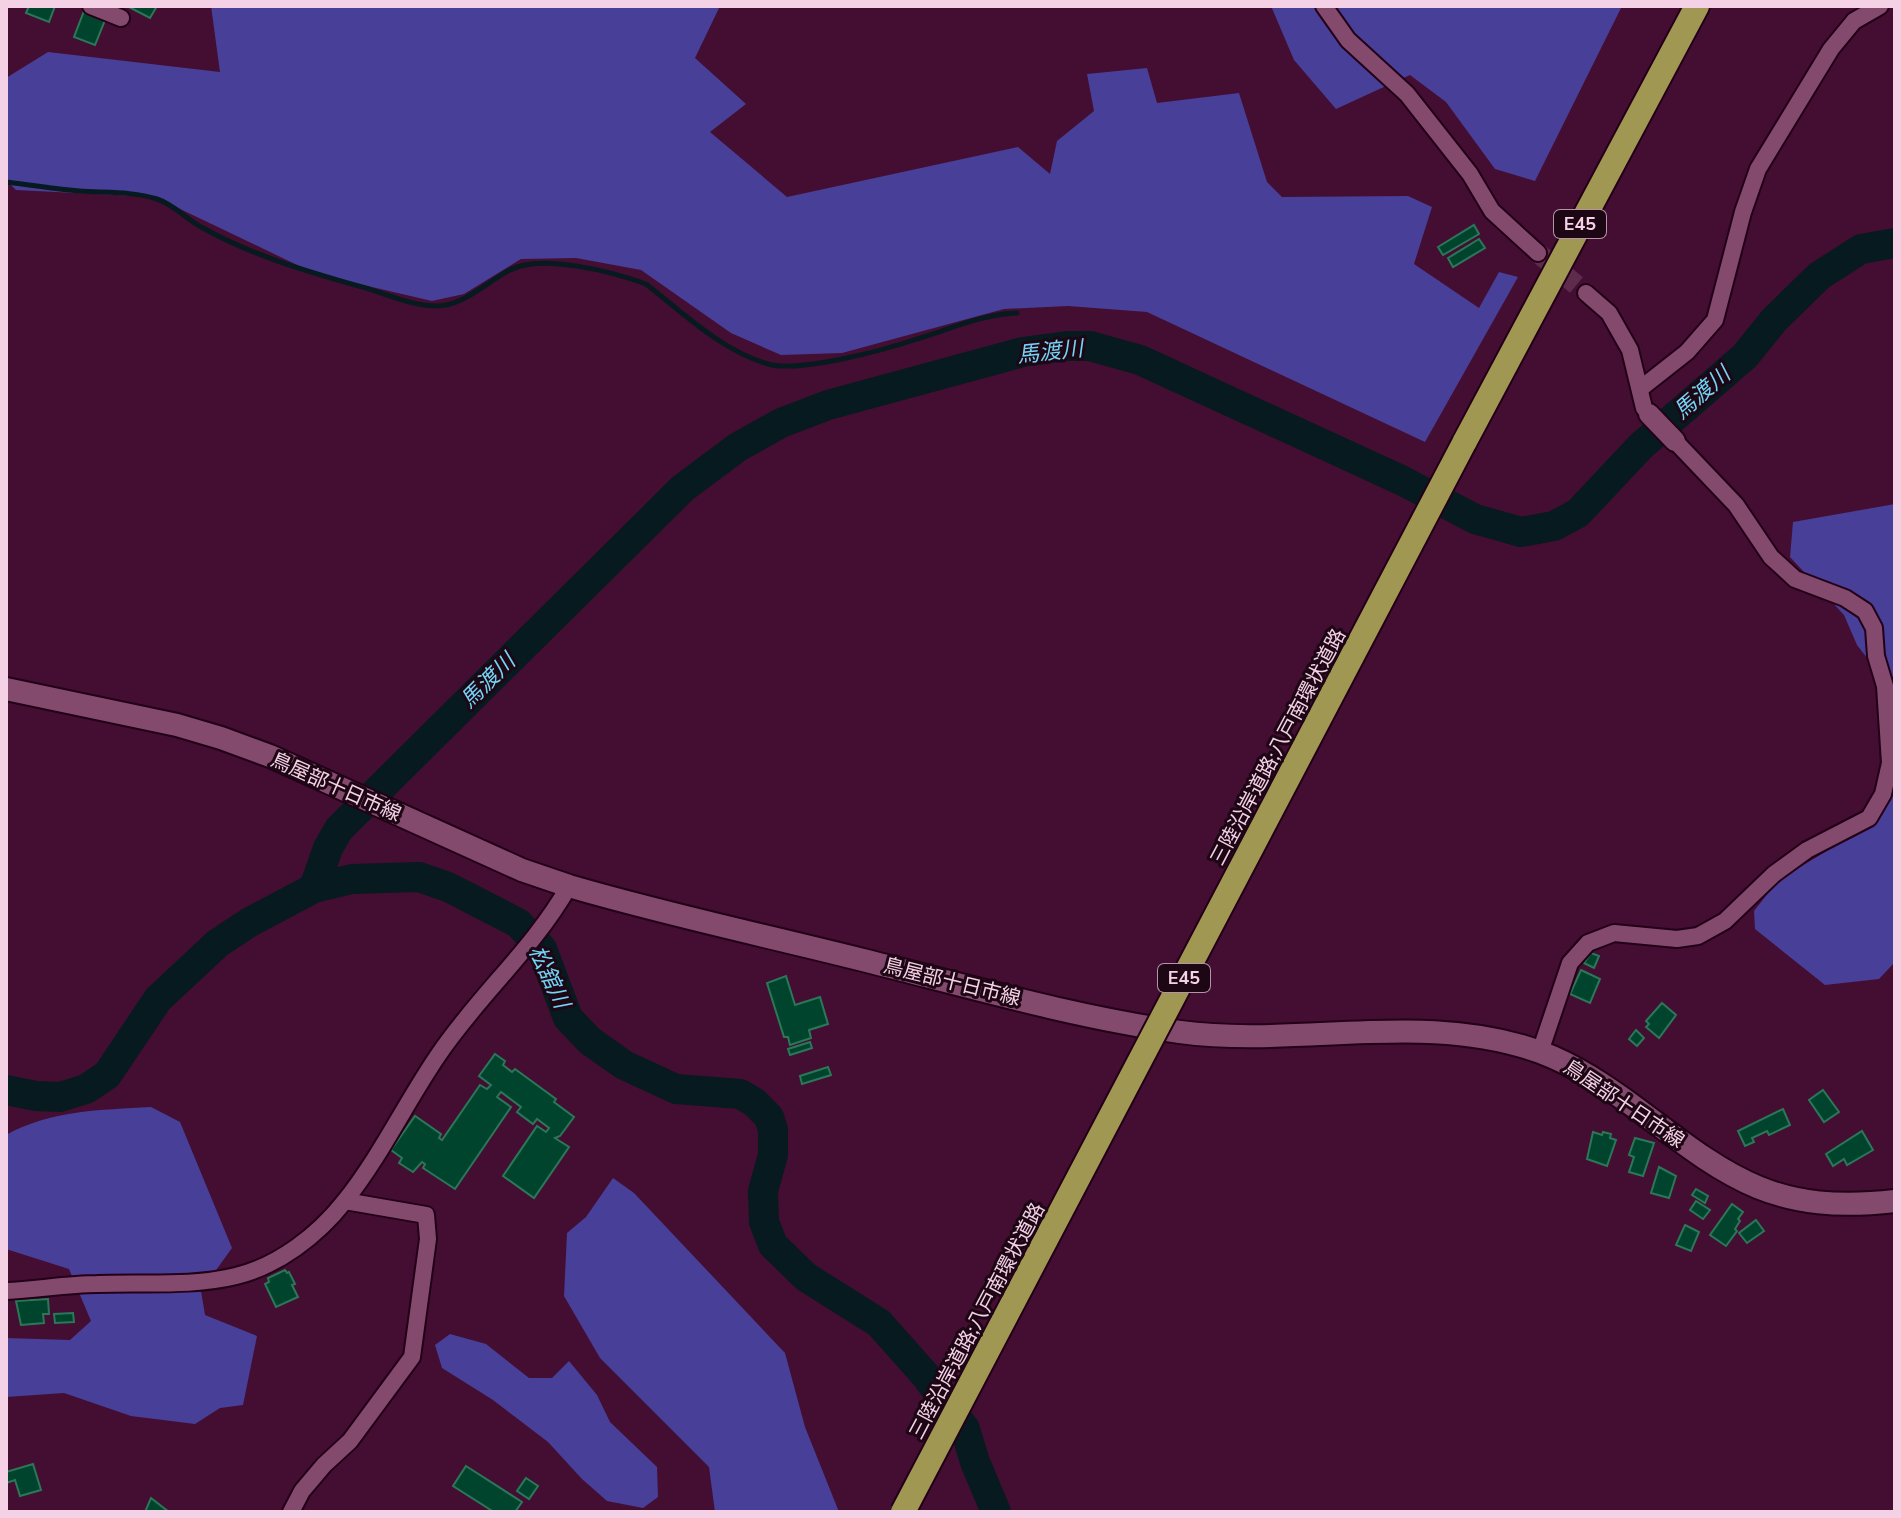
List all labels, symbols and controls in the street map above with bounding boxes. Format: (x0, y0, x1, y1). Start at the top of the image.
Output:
road number: E45 (1554, 210, 1606, 238)
water label: 馬渡川 (1016, 333, 1086, 370)
water label: 馬渡川 (1667, 359, 1738, 426)
street label: 三陸沿岸道路;八戸南環状道路 (1204, 624, 1352, 870)
water label: 馬渡川 (454, 646, 523, 715)
street label: 鳥屋部十日市線 (267, 746, 405, 828)
water label: 松舘川 (521, 941, 577, 1015)
street label: 鳥屋部十日市線 (881, 952, 1023, 1012)
road number: E45 (1158, 964, 1210, 992)
street label: 鳥屋部十日市線 (1558, 1054, 1690, 1154)
street label: 三陸沿岸道路;八戸南環状道路 (903, 1198, 1051, 1444)

